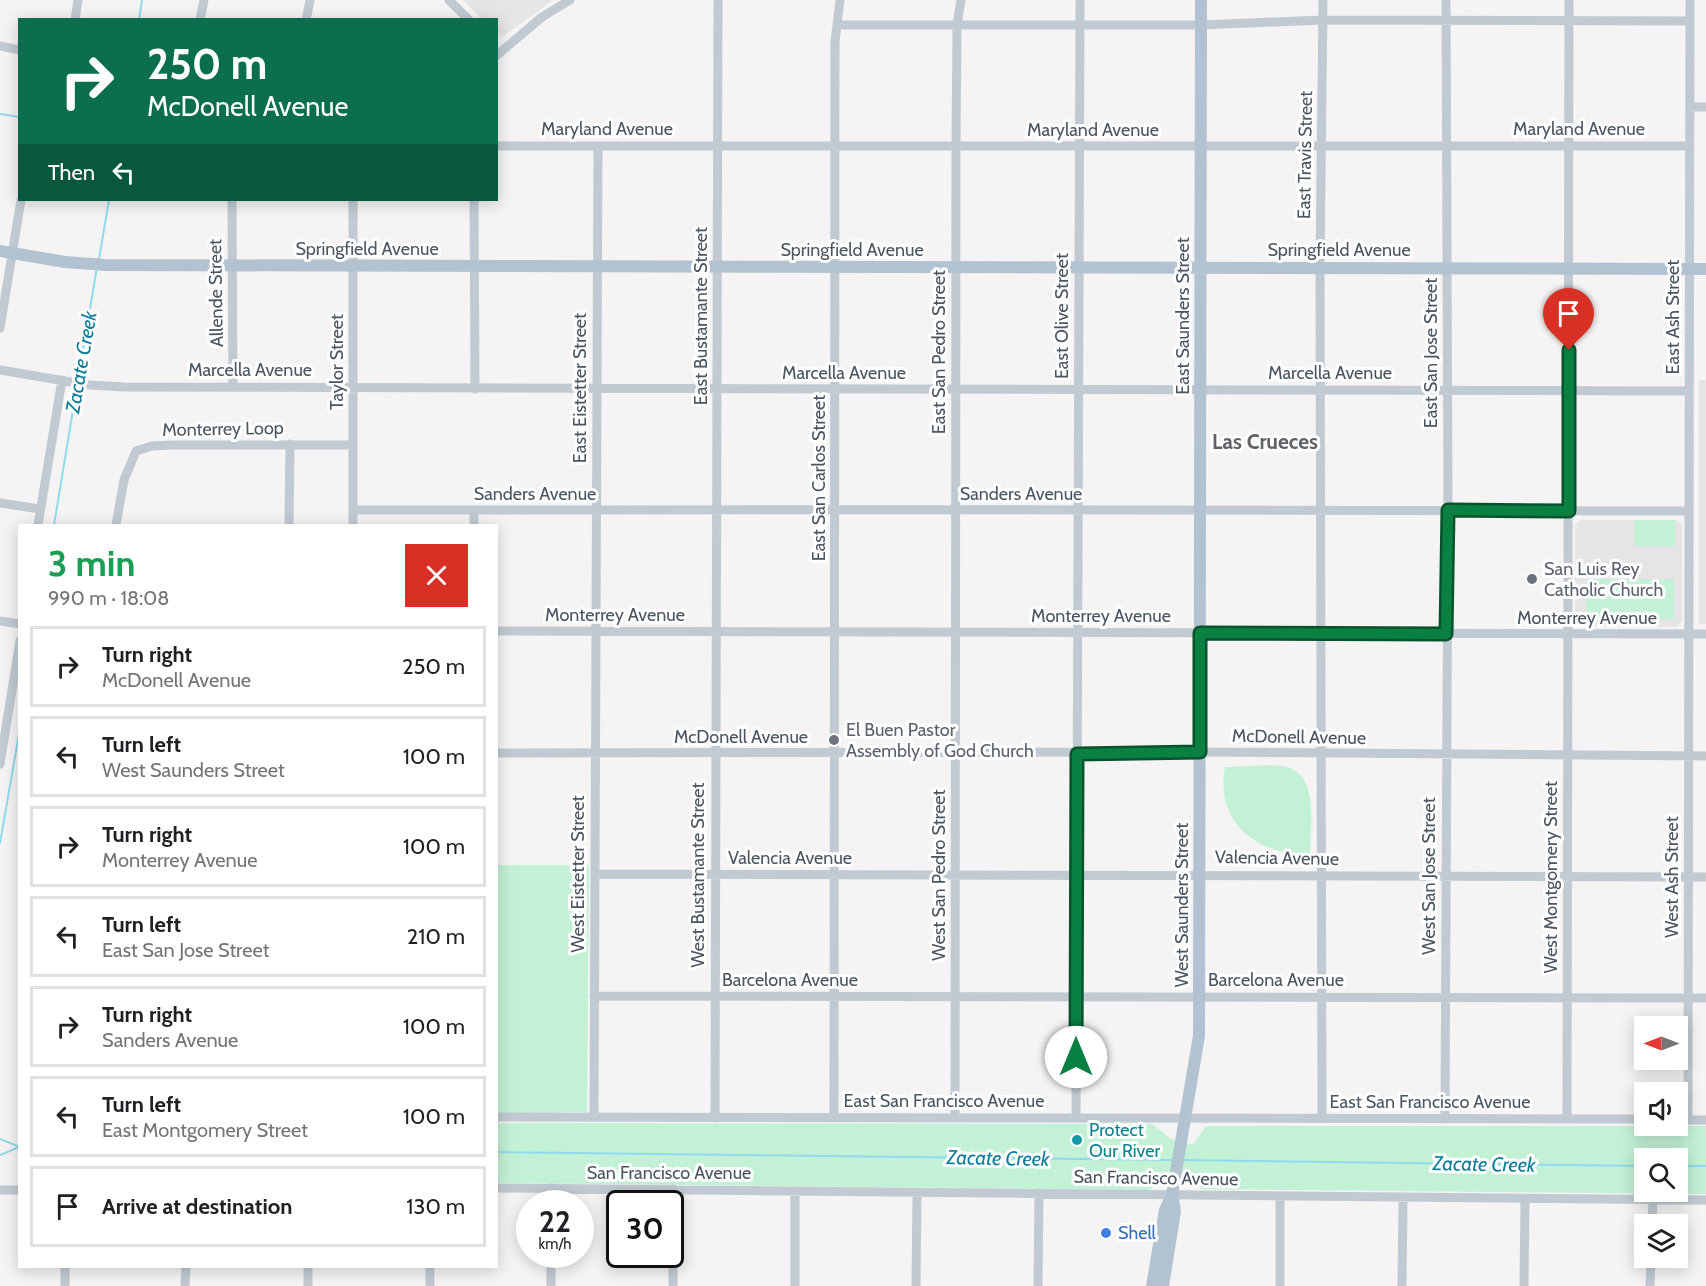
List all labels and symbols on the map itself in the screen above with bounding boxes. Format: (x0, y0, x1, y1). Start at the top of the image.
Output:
street label: East Travis Street (1293, 91, 1317, 219)
street label: Maryland Avenue (541, 118, 673, 140)
street label: Maryland Avenue (1513, 118, 1645, 140)
street label: Maryland Avenue (1027, 119, 1159, 141)
street label: East Bustamante Street (690, 227, 712, 405)
street label: East Saunders Street (1172, 237, 1194, 395)
street label: Springfield Avenue (295, 238, 439, 260)
street label: Allende Street (204, 239, 228, 347)
street label: Springfield Avenue (780, 239, 924, 261)
street label: Springfield Avenue (1267, 239, 1411, 261)
street label: East Olive Street (1051, 253, 1073, 379)
street label: East Ash Street (1662, 260, 1684, 374)
street label: East San Pedro Street (928, 270, 950, 434)
street label: East San Jose Street (1420, 278, 1442, 428)
pin (1543, 288, 1594, 350)
water label: Zacate Creek (60, 308, 102, 416)
street label: East Eistetter Street (569, 313, 591, 463)
street label: Taylor Street (326, 314, 348, 410)
street label: Marcella Avenue (188, 359, 312, 381)
street label: Marcella Avenue (782, 362, 906, 384)
street label: Marcella Avenue (1268, 362, 1392, 384)
street label: East San Carlos Street (808, 395, 830, 561)
street label: Monterrey Loop (162, 417, 284, 441)
district label: Las Crueces (1212, 429, 1318, 454)
street label: Sanders Avenue (474, 483, 596, 505)
street label: Sanders Avenue (960, 483, 1082, 505)
place label: San Luis Rey Catholic Church (1544, 558, 1663, 601)
marker: San Luis Rey Catholic Church (1525, 572, 1539, 586)
street label: Monterrey Avenue (545, 604, 685, 626)
street label: Monterrey Avenue (1031, 605, 1171, 627)
street label: Monterrey Avenue (1517, 607, 1657, 629)
place label: El Buen Pastor Assembly of God Church (846, 719, 1034, 762)
street label: McDonell Avenue (1232, 725, 1366, 749)
street label: McDonell Avenue (674, 726, 808, 748)
marker: El Buen Pastor Assembly of God Church (827, 733, 841, 747)
street label: West Montgomery Street (1540, 781, 1562, 973)
street label: West Bustamante Street (687, 782, 709, 968)
street label: West San Pedro Street (928, 789, 950, 961)
street label: West Eistetter Street (567, 795, 589, 953)
street label: West San Jose Street (1418, 797, 1440, 955)
street label: West Ash Street (1661, 816, 1683, 938)
street label: West Saunders Street (1171, 823, 1193, 987)
street label: Valencia Avenue (1215, 846, 1339, 870)
street label: Valencia Avenue (728, 847, 852, 869)
street label: Barcelona Avenue (722, 969, 858, 991)
street label: Barcelona Avenue (1208, 969, 1344, 991)
north arrow (1634, 1016, 1688, 1070)
position arrow (1044, 1025, 1108, 1089)
street label: East San Francisco Avenue (844, 1090, 1044, 1112)
street label: East San Francisco Avenue (1330, 1091, 1530, 1113)
place label: Protect Our River (1089, 1119, 1160, 1162)
marker: Protect Our River (1070, 1133, 1084, 1147)
water label: Zacate Creek (945, 1145, 1051, 1171)
water label: Zacate Creek (1431, 1151, 1537, 1177)
street label: San Francisco Avenue (587, 1162, 751, 1184)
street label: San Francisco Avenue (1073, 1166, 1239, 1190)
speed limit sign: 30 (606, 1190, 684, 1268)
place label: Shell (1118, 1222, 1157, 1244)
marker: Shell (1099, 1226, 1113, 1240)

